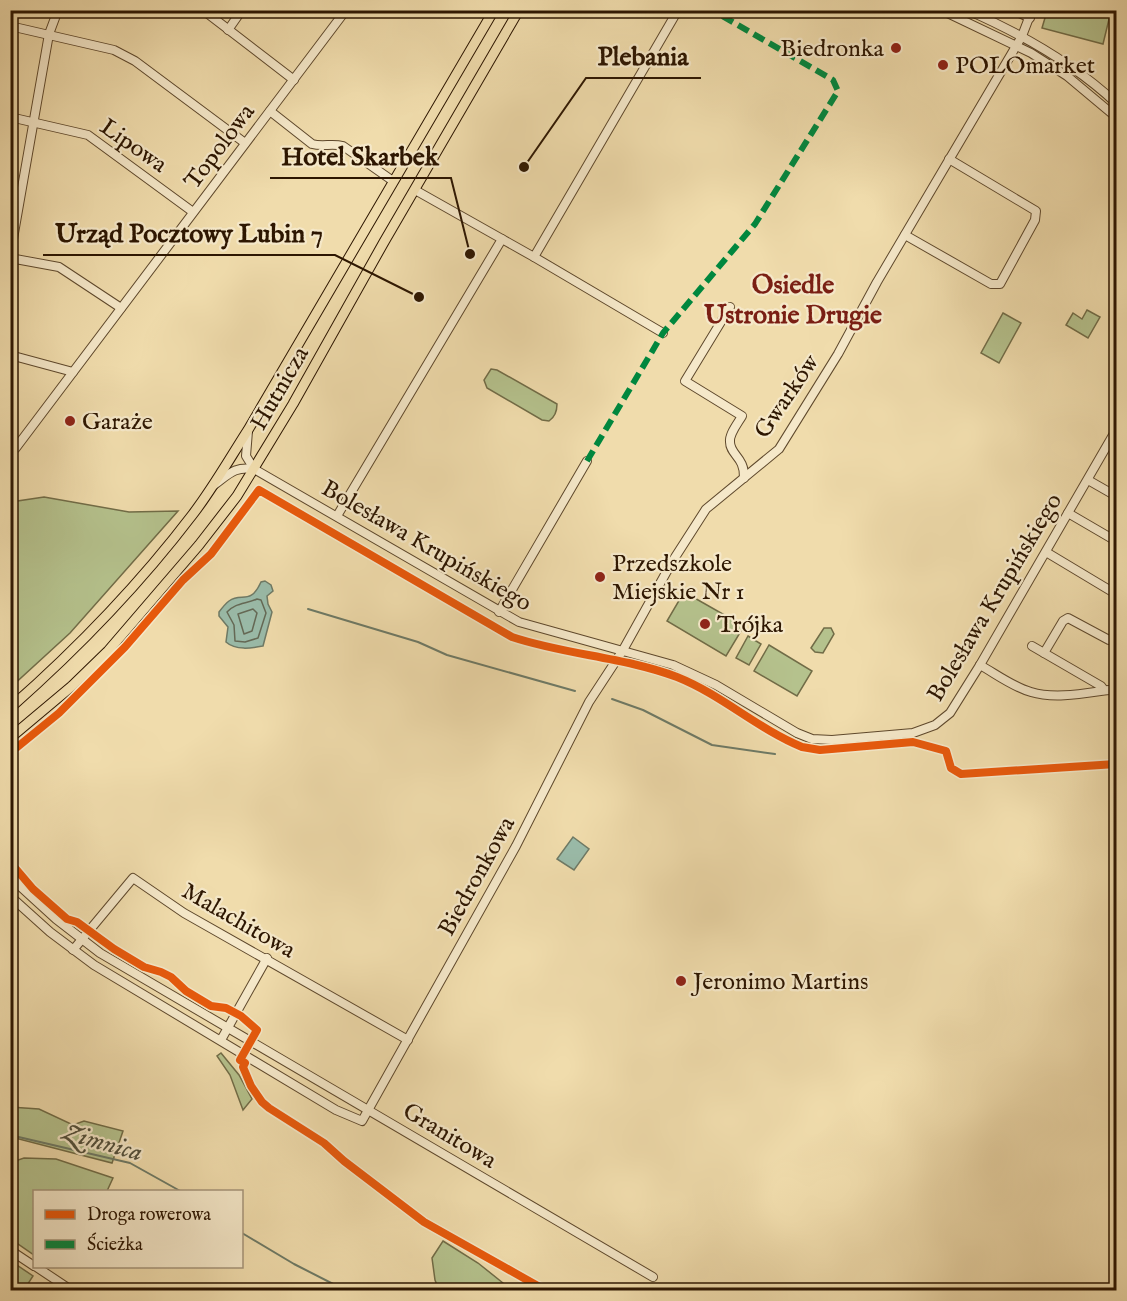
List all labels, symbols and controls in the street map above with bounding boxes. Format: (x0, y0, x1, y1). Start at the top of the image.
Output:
callout: Plebania (586, 34, 701, 78)
place label: Biedronka (780, 34, 885, 65)
text: Plebania (597, 41, 689, 74)
marker: Biedronka (889, 41, 903, 55)
place label: POLOmarket (955, 51, 1095, 82)
marker: POLOmarket (936, 58, 950, 72)
street label: Topolowa (178, 97, 263, 196)
street label: Lipowa (93, 112, 173, 181)
callout: Hotel Skarbek (270, 134, 451, 178)
text: Hotel Skarbek (281, 141, 440, 174)
callout: Urząd Pocztowy Lubin 7 (43, 211, 335, 255)
text: Urząd Pocztowy Lubin 7 (54, 218, 323, 251)
district label: Osiedle Ustronie Drugie (703, 269, 882, 332)
street label: Hutnicza (244, 341, 317, 436)
street label: Gwarków (748, 348, 827, 445)
place label: Garaże (82, 407, 153, 438)
marker: Garaże (63, 414, 77, 428)
street label: Bolesława Krupińskiego (316, 473, 537, 619)
street label: Bolesława Krupińskiego (921, 488, 1070, 708)
place label: Przedszkole Miejskie Nr 1 (612, 549, 745, 608)
marker: Przedszkole Miejskie Nr 1 (593, 570, 607, 584)
place label: Trójka (717, 610, 784, 641)
marker: Trójka (698, 617, 712, 631)
street label: Biedronkowa (432, 811, 523, 942)
street label: Malachitowa (176, 876, 301, 967)
place label: Jeronimo Martins (690, 967, 868, 998)
marker: Jeronimo Martins (674, 974, 688, 988)
street label: Granitowa (397, 1096, 502, 1177)
water label: Zimnica (57, 1115, 146, 1170)
legend (33, 1190, 243, 1268)
text: Droga rowerowa (87, 1204, 211, 1227)
text: Ścieżka (87, 1232, 143, 1257)

